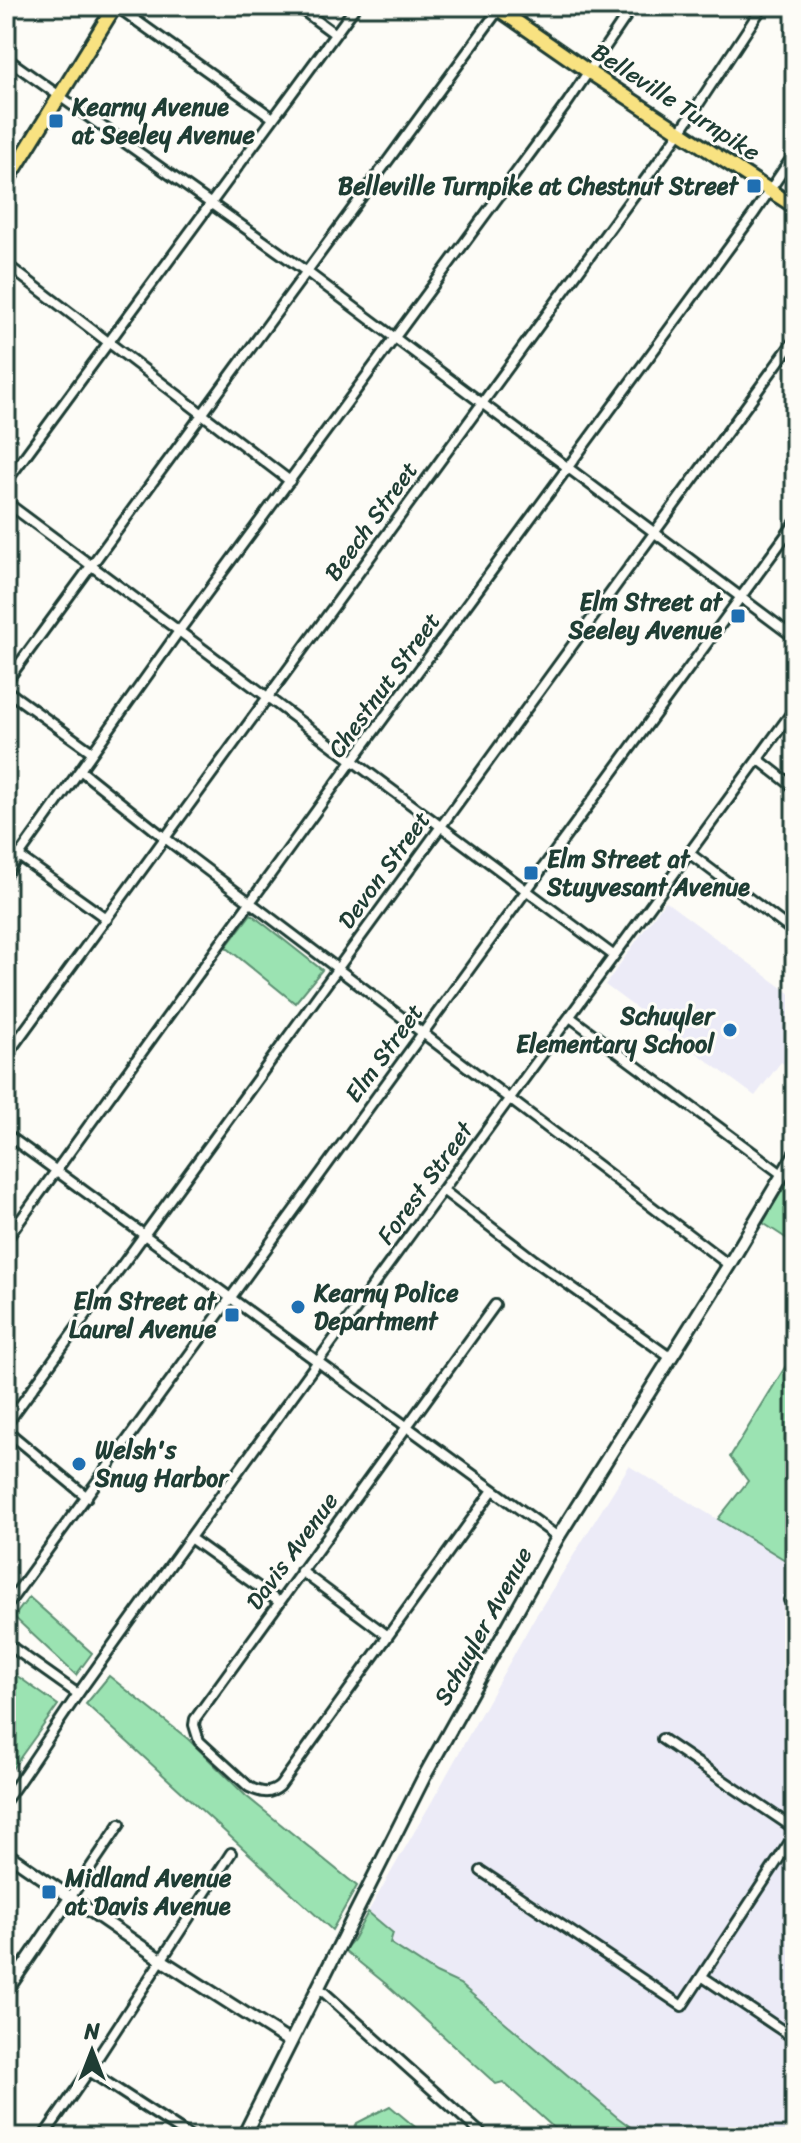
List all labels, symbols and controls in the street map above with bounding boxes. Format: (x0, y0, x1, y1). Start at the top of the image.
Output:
street label: Belleville Turnpike (583, 31, 769, 173)
place label: Kearny Avenue at Seeley Avenue (71, 86, 255, 156)
marker: Kearny Avenue at Seeley Avenue (47, 112, 65, 130)
place label: Belleville Turnpike at Chestnut Street (338, 165, 739, 207)
marker: Belleville Turnpike at Chestnut Street (745, 177, 763, 195)
street label: Beech Street (313, 452, 429, 590)
place label: Elm Street at Seeley Avenue (568, 581, 723, 651)
street label: Chestnut Street (316, 603, 452, 767)
marker: Elm Street at Seeley Avenue (729, 607, 747, 625)
street label: Devon Street (326, 802, 442, 938)
place label: Elm Street at Stuyvesant Avenue (546, 838, 750, 908)
marker: Elm Street at Stuyvesant Avenue (522, 864, 540, 882)
street label: Elm Street (333, 994, 435, 1112)
place label: Schuyler Elementary School (516, 995, 716, 1065)
marker: Schuyler Elementary School (721, 1021, 739, 1039)
street label: Forest Street (366, 1111, 485, 1254)
place label: Kearny Police Department (313, 1272, 459, 1342)
place label: Elm Street at Laurel Avenue (69, 1280, 217, 1350)
marker: Kearny Police Department (289, 1298, 307, 1316)
marker: Elm Street at Laurel Avenue (223, 1306, 241, 1324)
place label: Welsh's Snug Harbor (94, 1429, 230, 1499)
marker: Welsh's Snug Harbor (70, 1455, 88, 1473)
street label: Davis Avenue (234, 1483, 350, 1619)
street label: Schuyler Avenue (422, 1539, 544, 1713)
place label: Midland Avenue at Davis Avenue (64, 1857, 232, 1927)
marker: Midland Avenue at Davis Avenue (40, 1883, 58, 1901)
north arrow (52, 2011, 132, 2091)
text: N (83, 2012, 100, 2051)

